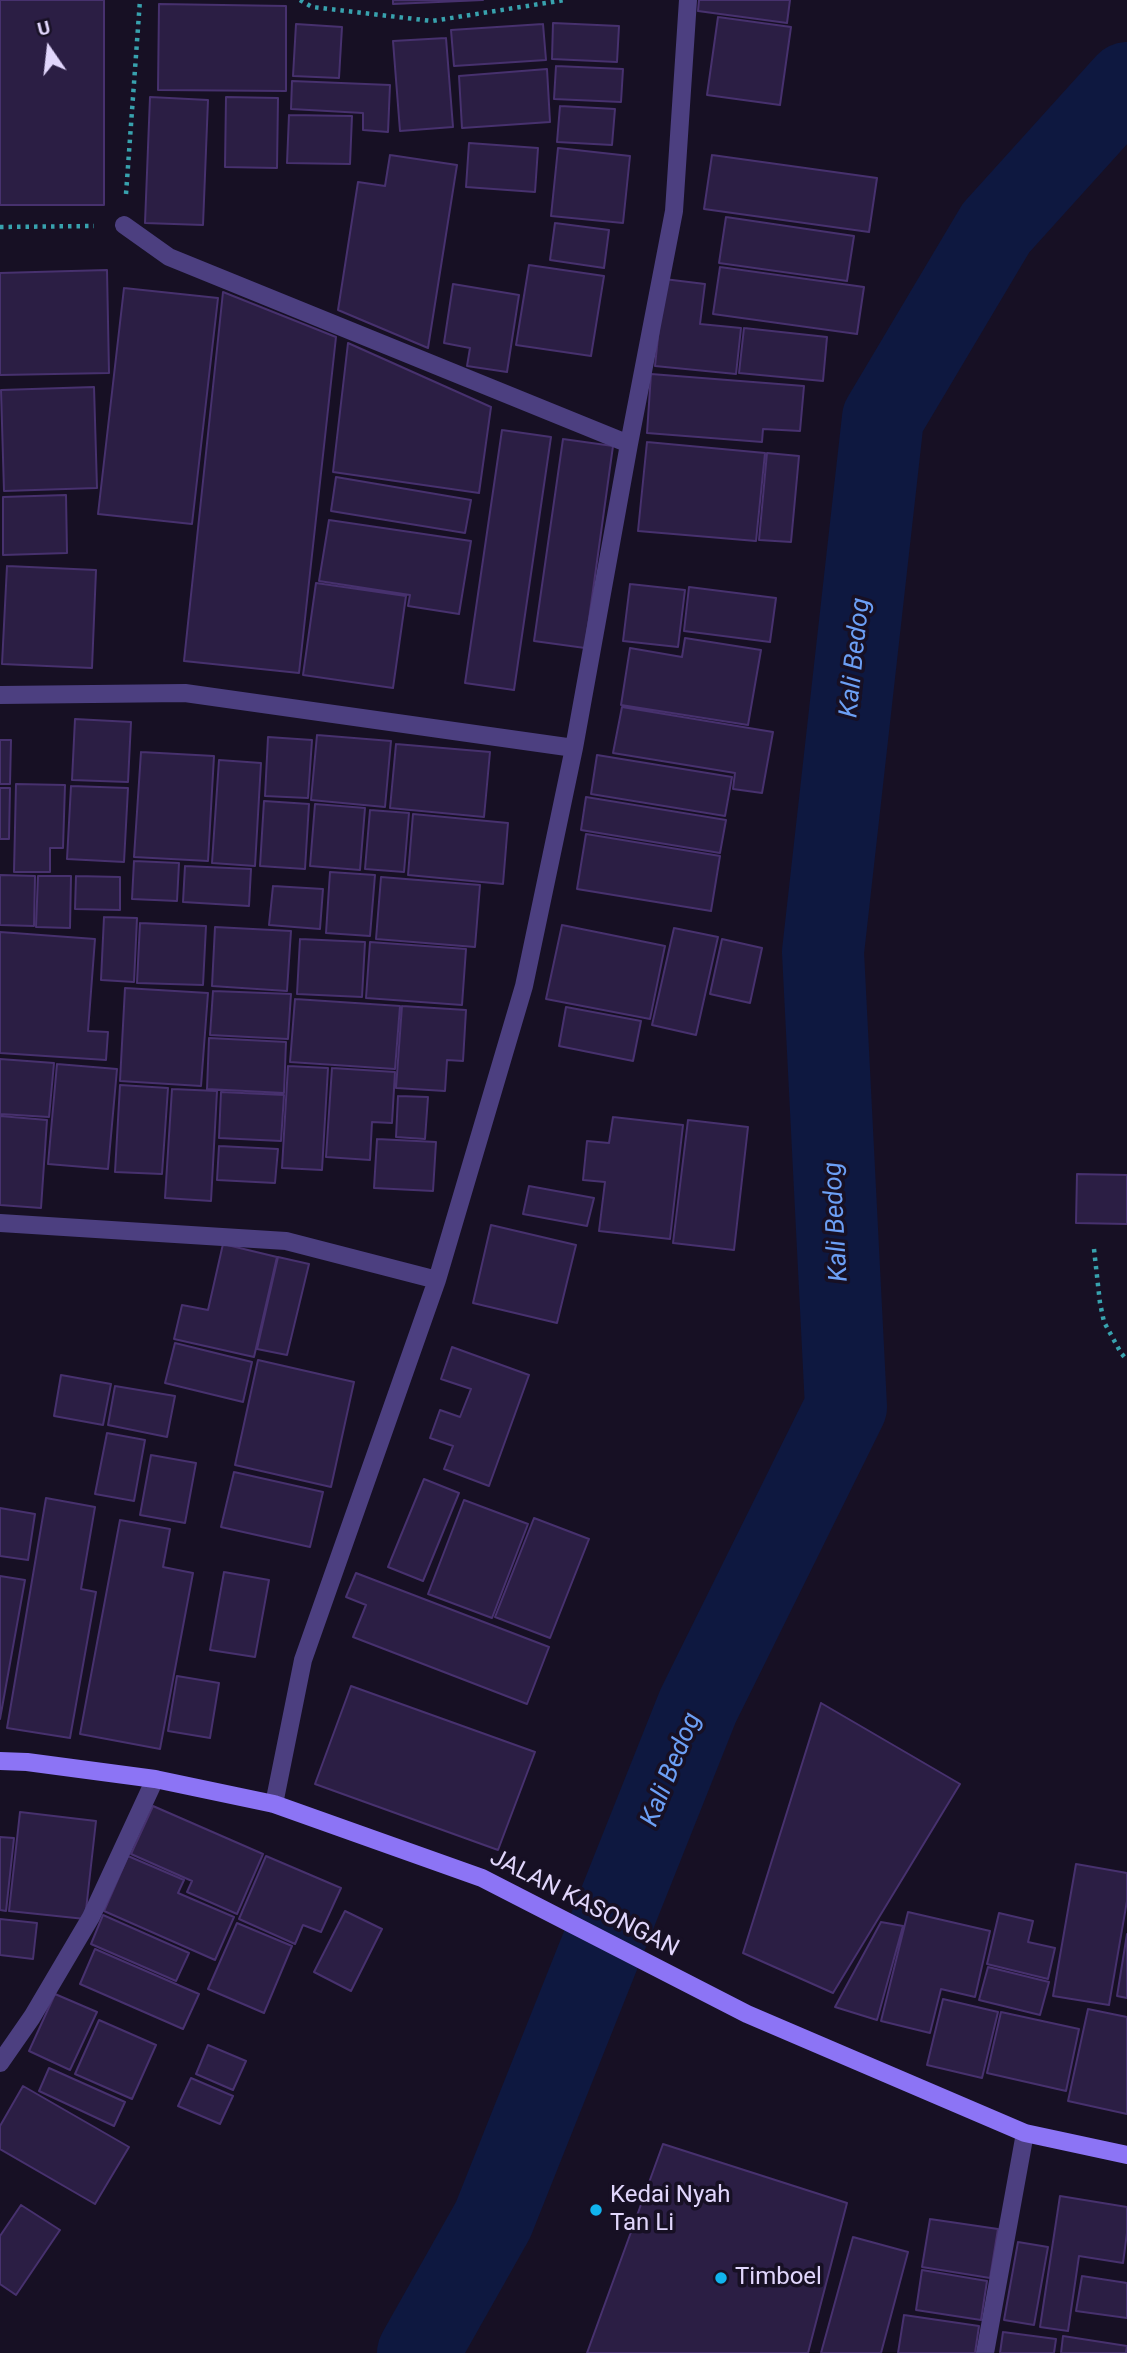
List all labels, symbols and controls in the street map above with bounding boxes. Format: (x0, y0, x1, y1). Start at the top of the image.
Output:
north arrow (14, 14, 84, 84)
text: U (35, 15, 53, 41)
water label: Kali Bedog (834, 597, 878, 719)
water label: Kali Bedog (818, 1161, 856, 1283)
water label: Kali Bedog (635, 1709, 709, 1831)
street label: JALAN KASONGAN (485, 1844, 683, 1964)
place label: Kedai Nyah Tan Li (610, 2182, 730, 2238)
marker: Kedai Nyah Tan Li (588, 2202, 604, 2218)
place label: Timboel (735, 2264, 822, 2292)
marker: Timboel (713, 2270, 729, 2286)

